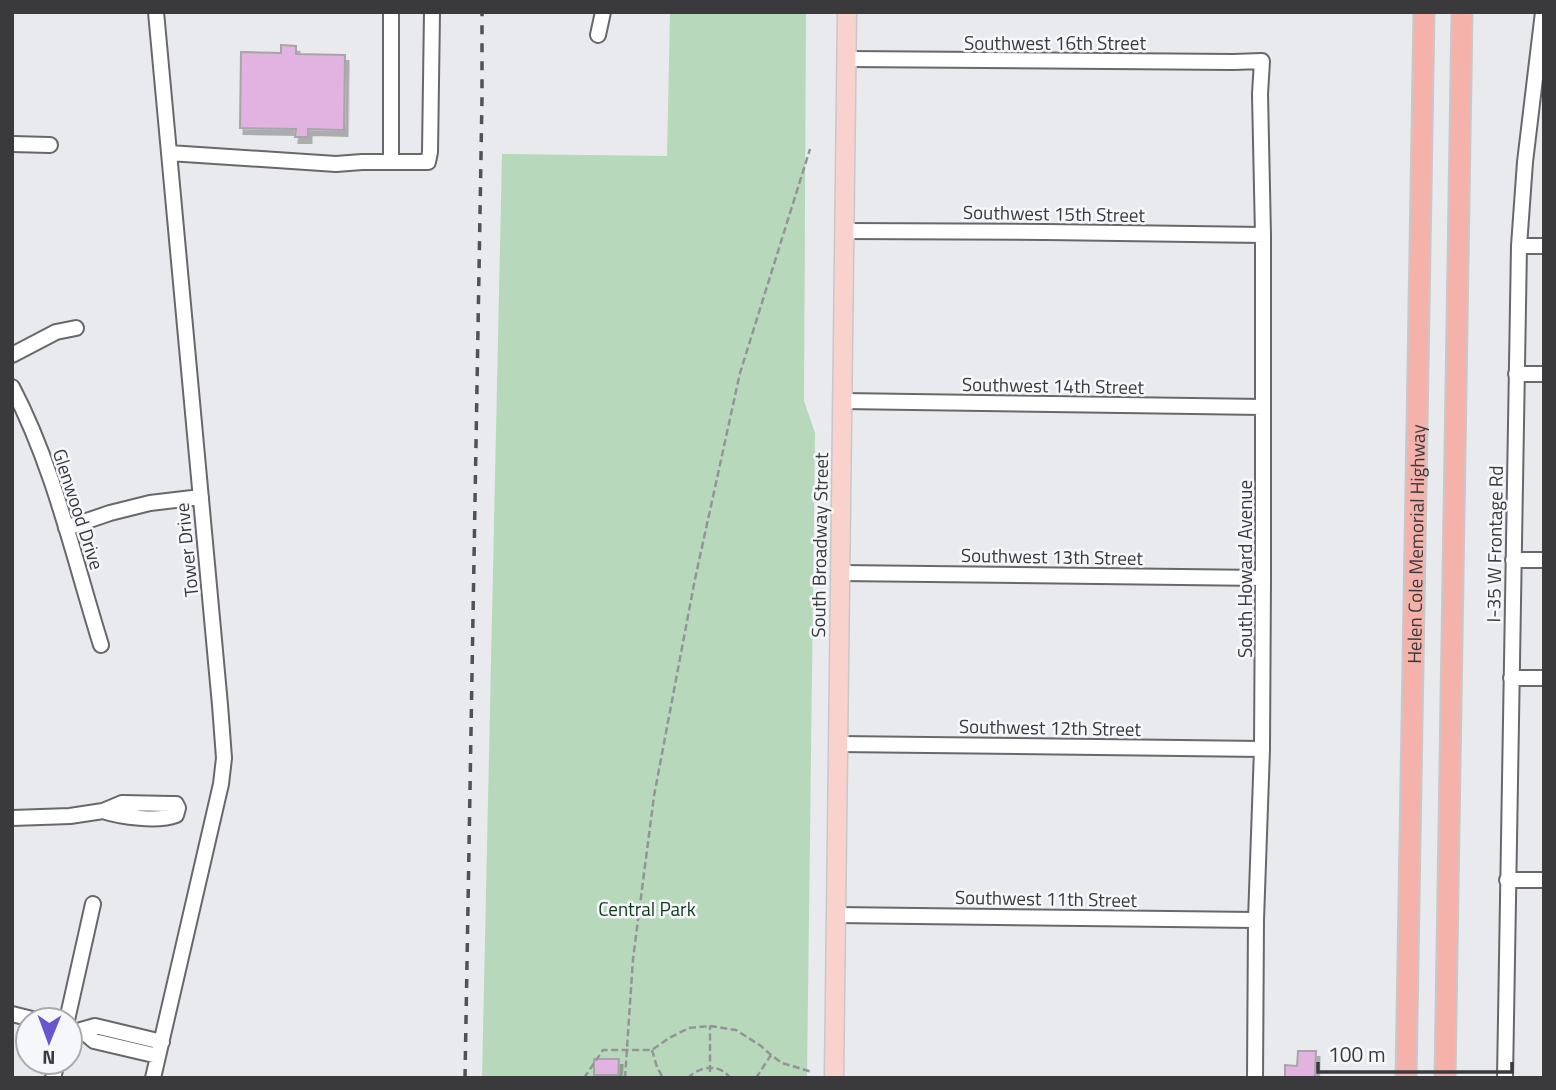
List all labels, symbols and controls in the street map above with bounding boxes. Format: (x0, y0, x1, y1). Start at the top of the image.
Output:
street label: Southwest 16th Street (964, 28, 1146, 57)
street label: Southwest 15th Street (963, 197, 1146, 229)
street label: Southwest 14th Street (962, 369, 1145, 401)
street label: Helen Cole Memorial Highway (1398, 424, 1432, 664)
street label: Glenwood Drive (46, 445, 112, 573)
street label: South Broadway Street (803, 452, 835, 638)
street label: I-35 W Frontage Rd (1478, 465, 1510, 623)
street label: South Howard Avenue (1230, 480, 1259, 658)
street label: Tower Drive (167, 501, 205, 599)
street label: Southwest 13th Street (961, 540, 1144, 572)
street label: Southwest 12th Street (959, 711, 1142, 743)
street label: Southwest 11th Street (955, 882, 1138, 914)
park label: Central Park (598, 894, 696, 923)
north arrow (14, 1006, 84, 1076)
scale bar (1318, 1030, 1512, 1074)
text: 100 m (1328, 1038, 1385, 1070)
text: N (42, 1044, 56, 1073)

